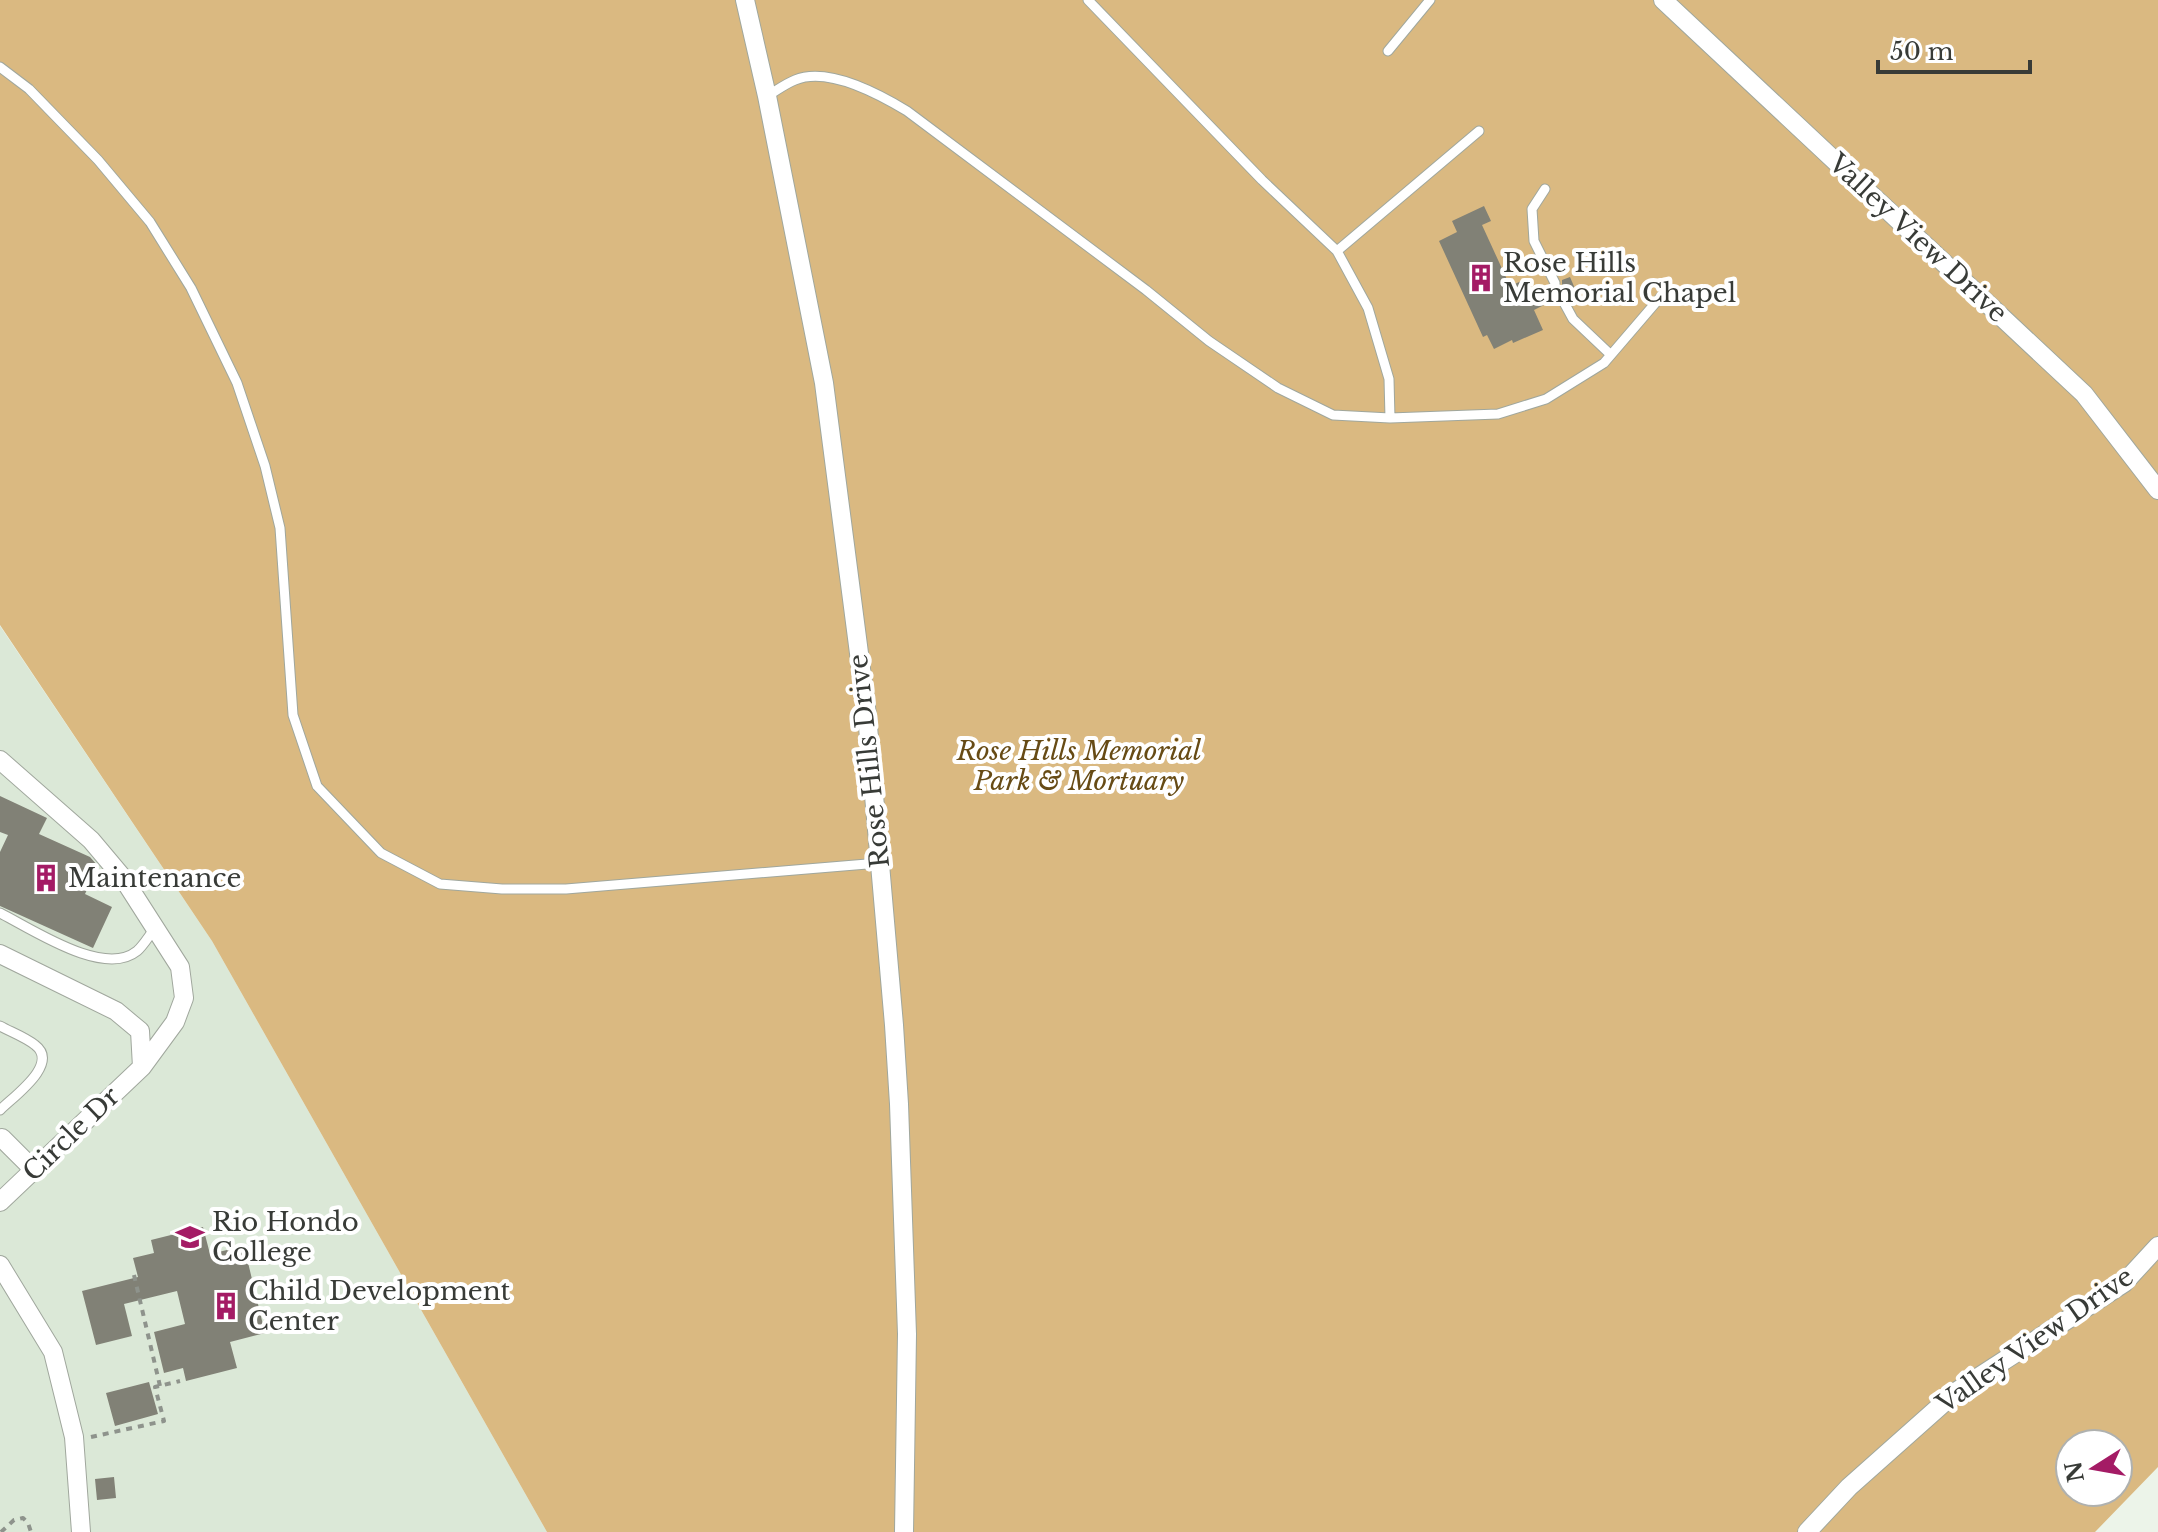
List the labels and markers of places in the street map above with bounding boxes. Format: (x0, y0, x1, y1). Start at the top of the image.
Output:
place label: Rose Hills Memorial Chapel (1503, 247, 1736, 309)
building icon: Rose Hills Memorial Chapel (1466, 263, 1496, 293)
place label: Maintenance (68, 862, 241, 894)
building icon: Maintenance (31, 863, 61, 893)
place label: Rio Hondo College (212, 1206, 359, 1268)
school or university icon: Rio Hondo College (175, 1222, 205, 1252)
place label: Child Development Center (248, 1275, 511, 1337)
building icon: Child Development Center (211, 1291, 241, 1321)

